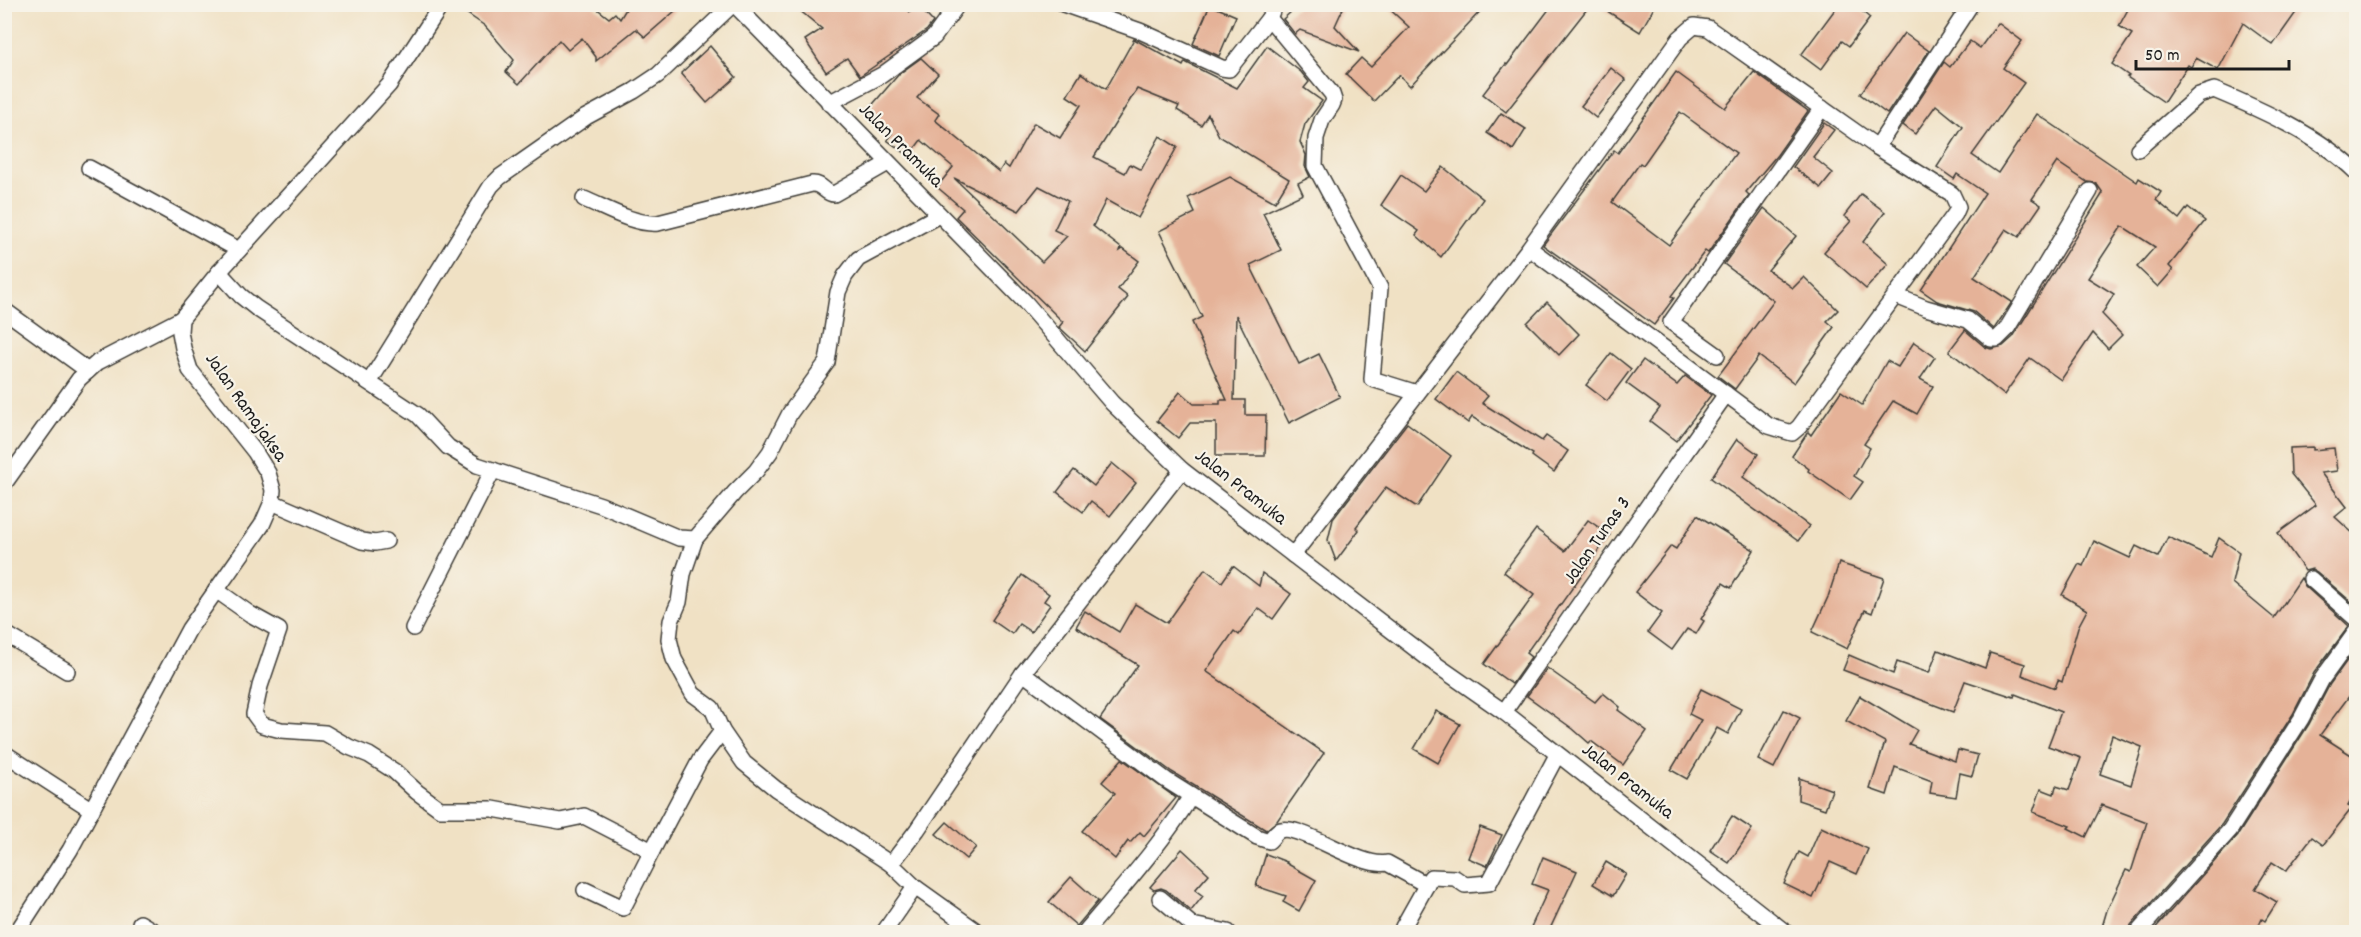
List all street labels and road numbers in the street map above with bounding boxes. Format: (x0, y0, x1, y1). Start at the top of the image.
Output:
street label: Jalan Pramuka (851, 97, 949, 195)
street label: Jalan Ramajaksa (197, 348, 293, 469)
street label: Jalan Pramuka (1188, 443, 1293, 533)
street label: Jalan Tunas 3 (1557, 491, 1639, 591)
street label: Jalan Pramuka (1575, 737, 1680, 827)

